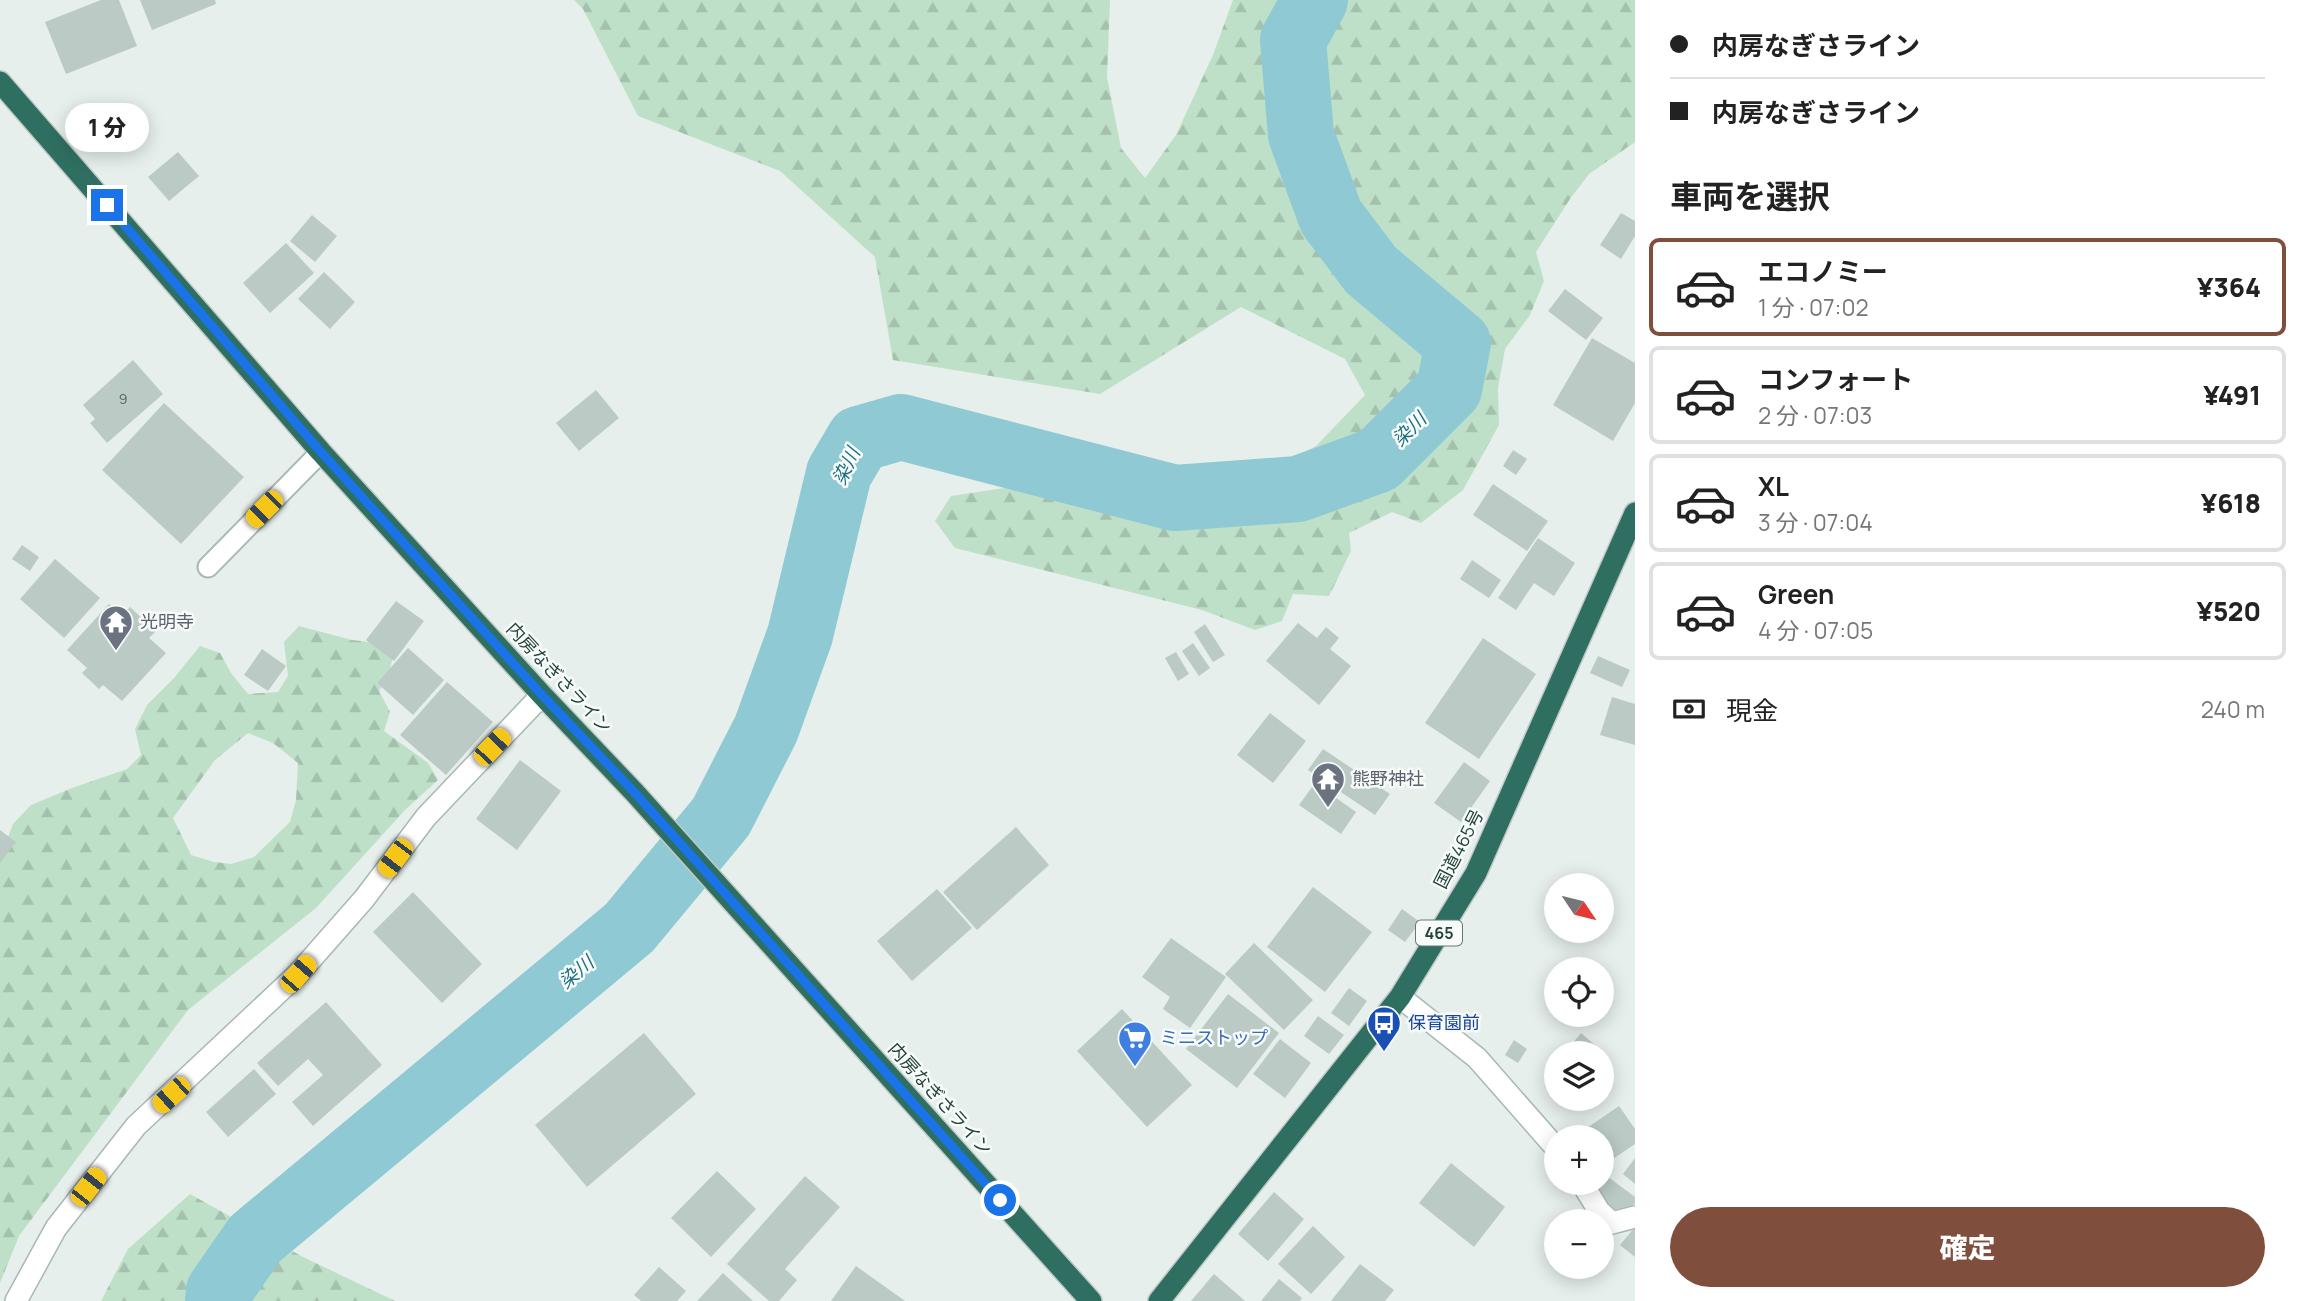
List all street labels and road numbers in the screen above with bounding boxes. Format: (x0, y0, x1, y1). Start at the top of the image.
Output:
street label: 内房なぎさライン (502, 616, 618, 738)
street label: 国道465号 (1428, 805, 1488, 892)
road number: 465 (1416, 920, 1462, 945)
street label: 内房なぎさライン (884, 1037, 998, 1160)

